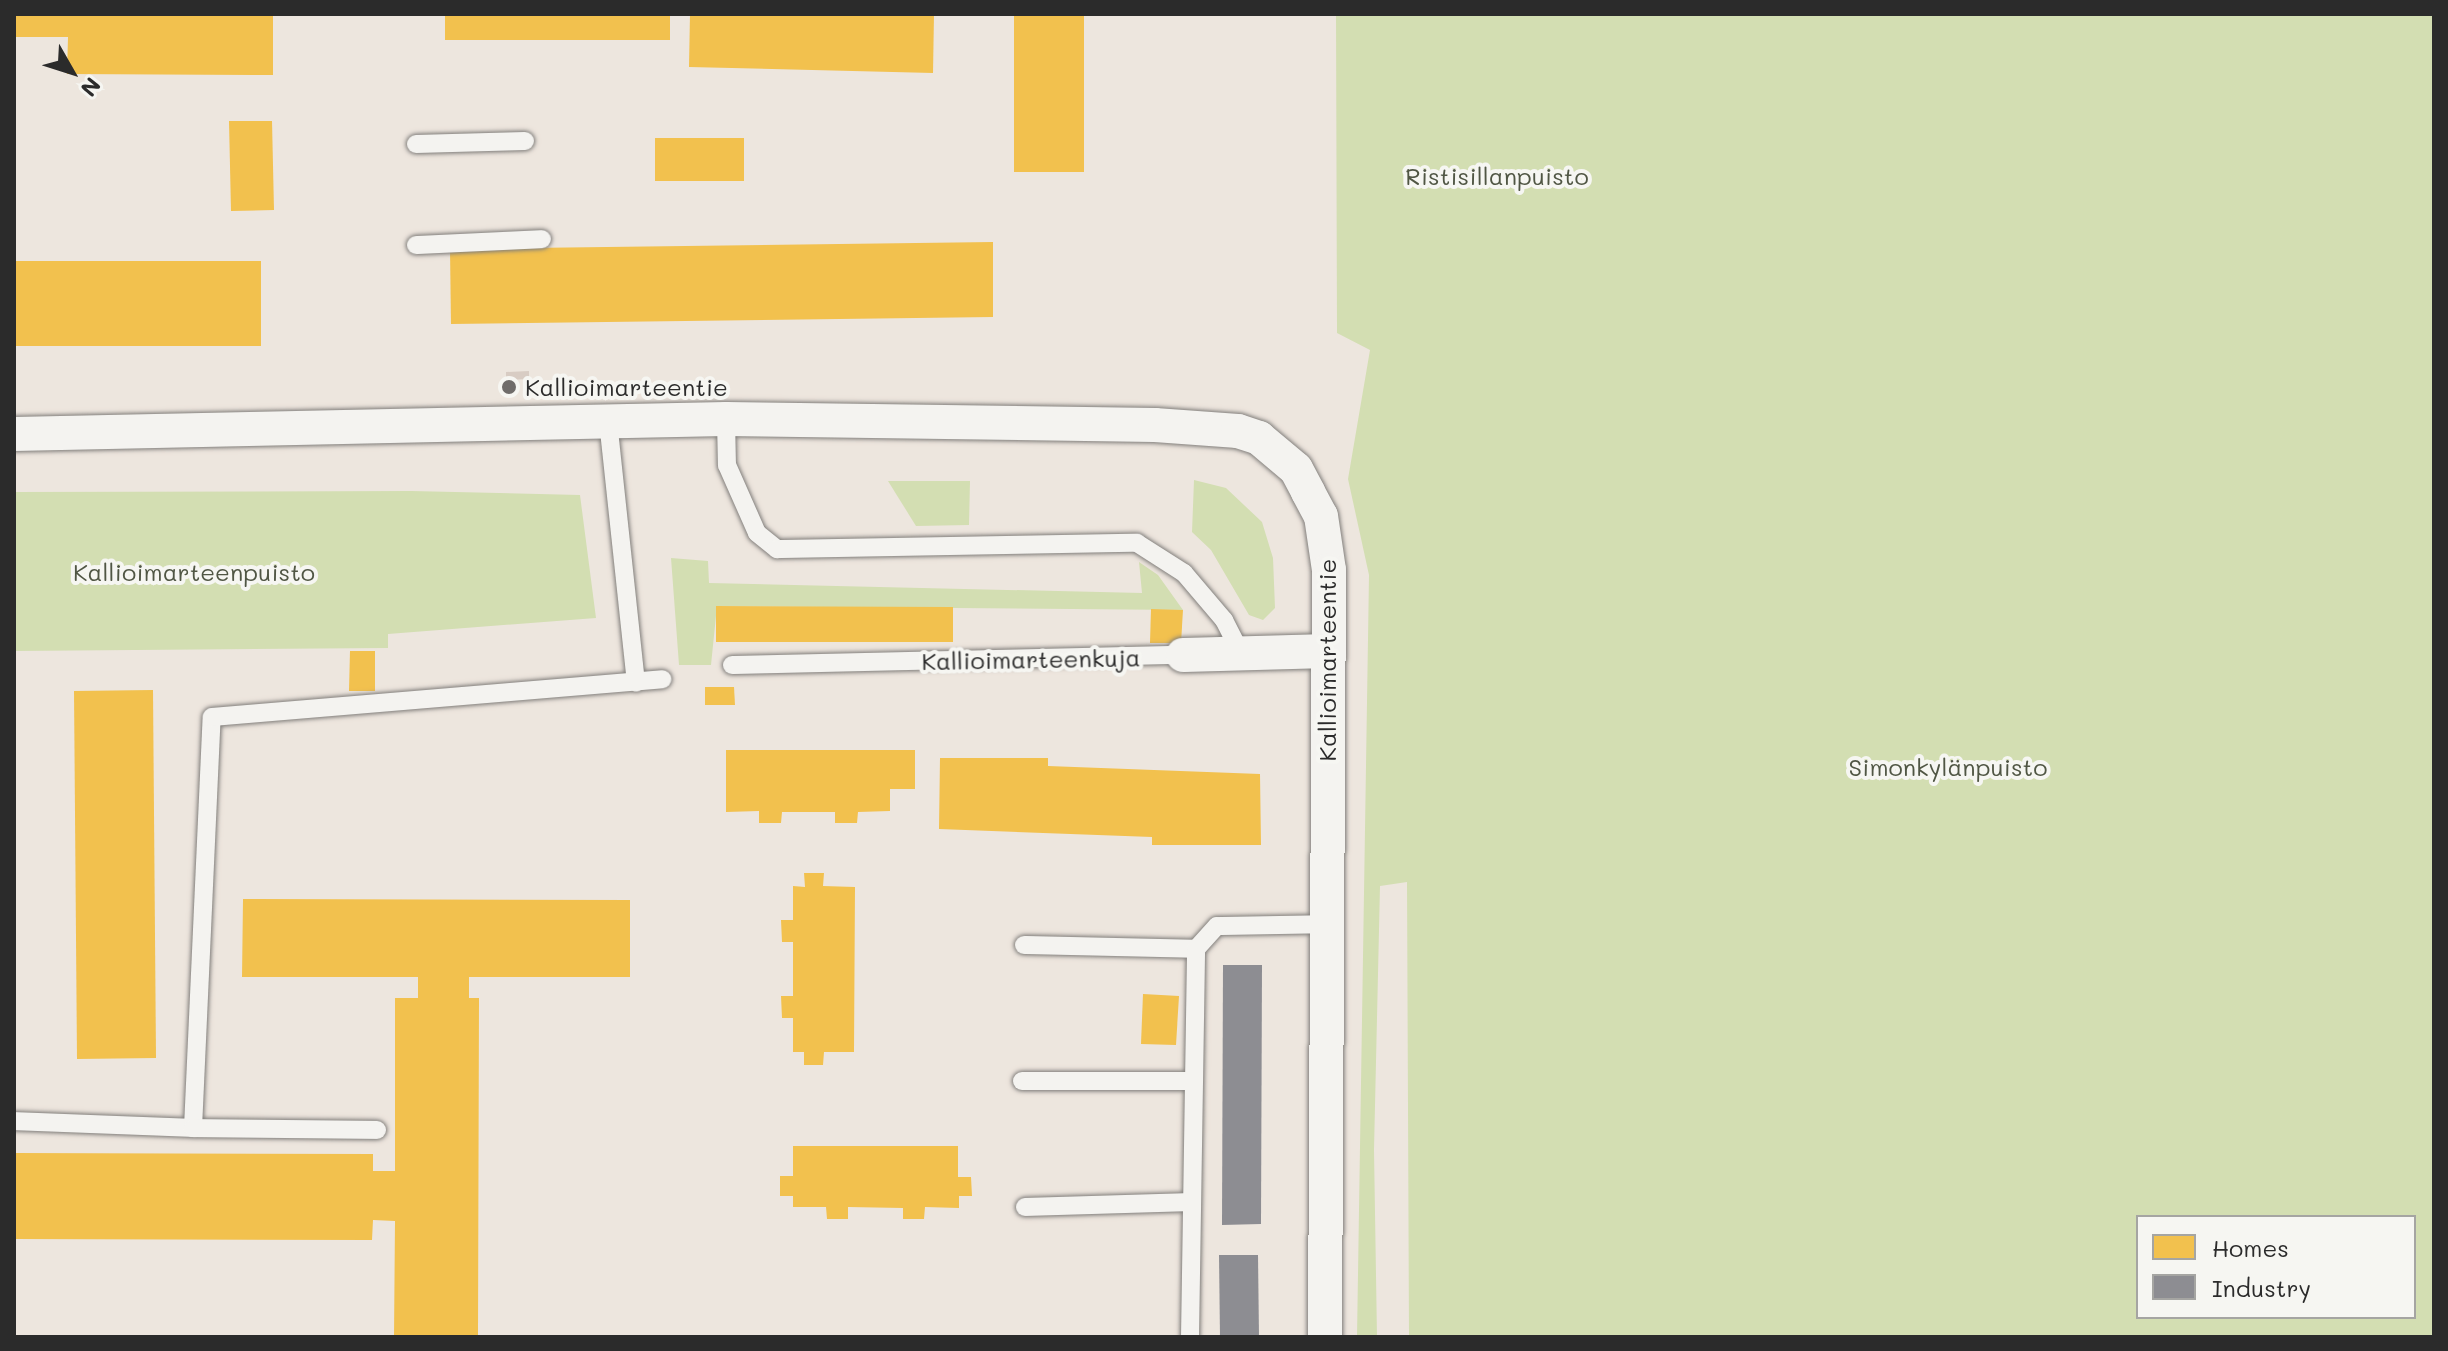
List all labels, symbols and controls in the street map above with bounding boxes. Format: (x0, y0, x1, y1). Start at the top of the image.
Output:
north arrow (32, 32, 112, 112)
text: N (75, 72, 108, 103)
park label: Ristisillanpuisto (1405, 162, 1589, 190)
place label: Kallioimarteentie (525, 373, 728, 401)
marker: Kallioimarteentie (500, 378, 518, 396)
park label: Kallioimarteenpuisto (73, 558, 315, 586)
street label: Kallioimarteentie (1313, 559, 1341, 761)
street label: Kallioimarteenkuja (921, 643, 1141, 675)
park label: Simonkylänpuisto (1849, 753, 2047, 781)
legend (2136, 1215, 2416, 1319)
text: Homes (2212, 1232, 2289, 1263)
text: Industry (2212, 1272, 2311, 1303)

